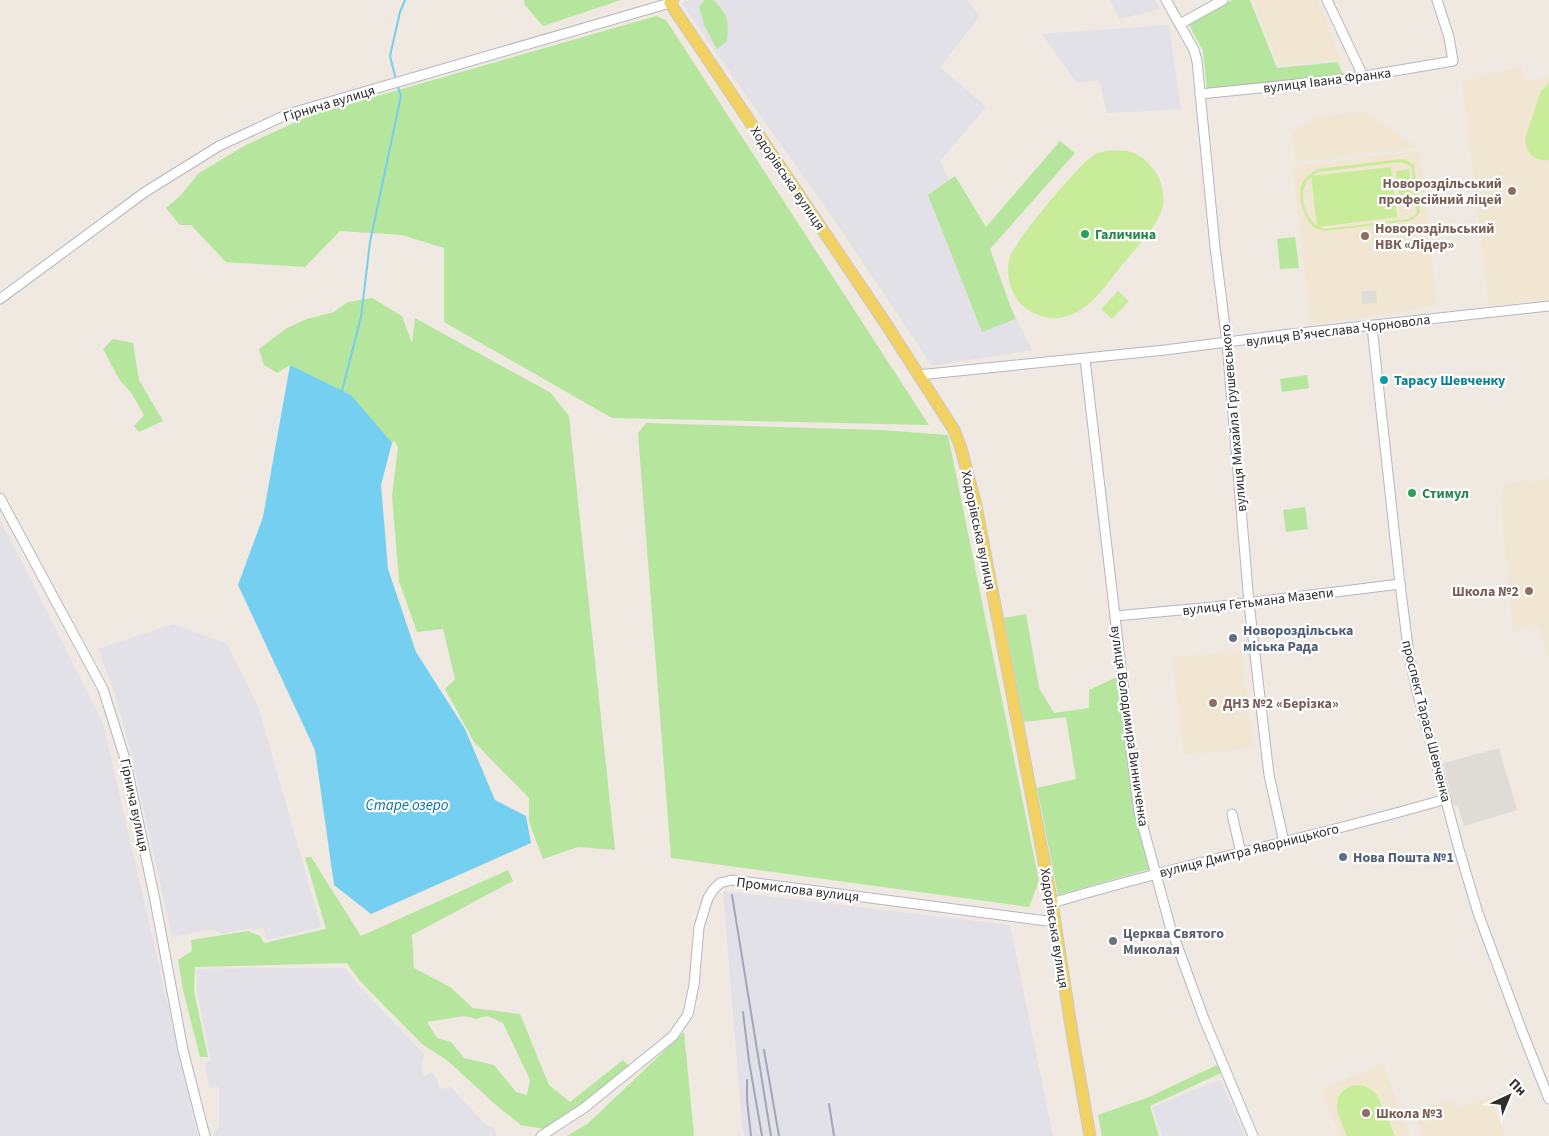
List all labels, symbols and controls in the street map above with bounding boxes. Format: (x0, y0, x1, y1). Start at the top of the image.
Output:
street label: вулиця Івана Франка (1262, 63, 1392, 99)
street label: Гірнича вулиця (281, 81, 378, 127)
street label: Ходорівська вулиця (745, 122, 830, 235)
place label: Новороздільський професійний ліцей (1379, 174, 1502, 210)
marker: Новороздільський професійний ліцей (1506, 185, 1518, 197)
place label: Новороздільський НВК «Лідер» (1375, 219, 1495, 255)
place label: Галичина (1095, 225, 1156, 245)
marker: Галичина (1079, 228, 1091, 240)
marker: Новороздільський НВК «Лідер» (1359, 230, 1371, 242)
street label: вулиця Вʼячеслава Чорновола (1245, 310, 1431, 352)
street label: вулиця Михайла Грушевського (1216, 323, 1252, 513)
place label: Тарасу Шевченку (1394, 371, 1506, 391)
marker: Тарасу Шевченку (1378, 374, 1390, 386)
street label: Ходорівська вулиця (956, 469, 1000, 592)
place label: Стимул (1422, 484, 1469, 504)
marker: Стимул (1406, 487, 1418, 499)
place label: Школа №2 (1452, 582, 1519, 602)
street label: вулиця Гетьмана Мазепи (1181, 583, 1335, 621)
marker: Школа №2 (1523, 585, 1535, 597)
place label: Новороздільська міська Рада (1243, 621, 1353, 657)
street label: вулиця Володимира Винниченка (1105, 624, 1153, 828)
marker: Новороздільська міська Рада (1227, 632, 1239, 644)
street label: проспект Тараса Шевченка (1396, 638, 1456, 804)
place label: ДНЗ №2 «Берізка» (1223, 694, 1339, 714)
marker: ДНЗ №2 «Берізка» (1207, 697, 1219, 709)
street label: Гірнича вулиця (114, 757, 154, 854)
water label: Старе озеро (365, 795, 449, 816)
street label: вулиця Дмитра Яворницького (1157, 819, 1341, 883)
place label: Нова Пошта №1 (1353, 848, 1454, 868)
marker: Нова Пошта №1 (1337, 851, 1349, 863)
street label: Ходорівська вулиця (1035, 866, 1073, 990)
street label: Промислова вулиця (735, 873, 860, 907)
place label: Церква Святого Миколая (1123, 924, 1224, 960)
marker: Церква Святого Миколая (1107, 935, 1119, 947)
north arrow (1484, 1071, 1534, 1121)
text: Пн (1504, 1074, 1531, 1101)
place label: Школа №3 (1376, 1104, 1443, 1124)
marker: Школа №3 (1360, 1107, 1372, 1119)

